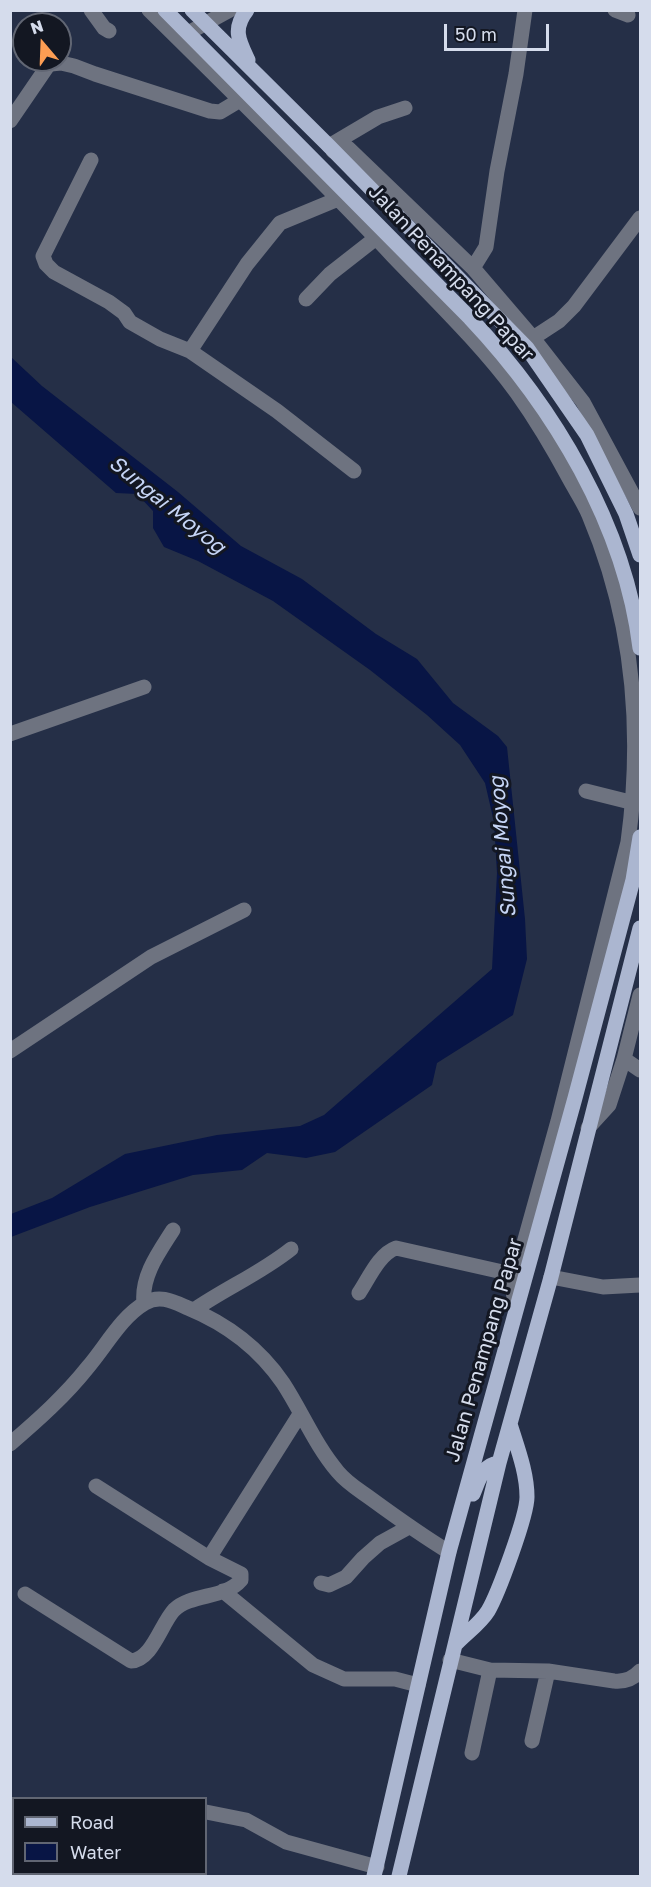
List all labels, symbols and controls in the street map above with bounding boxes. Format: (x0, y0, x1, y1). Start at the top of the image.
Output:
north arrow (12, 12, 72, 72)
scale bar (447, 12, 552, 50)
text: N (28, 15, 46, 38)
text: 50 m (455, 23, 497, 45)
street label: Jalan Penampang Papar (363, 180, 539, 366)
water label: Sungai Moyog (104, 451, 230, 559)
water label: Sungai Moyog (484, 775, 522, 919)
street label: Jalan Penampang Papar (440, 1235, 528, 1465)
legend (12, 1797, 207, 1875)
text: Road (70, 1811, 114, 1833)
text: Water (70, 1841, 121, 1863)

